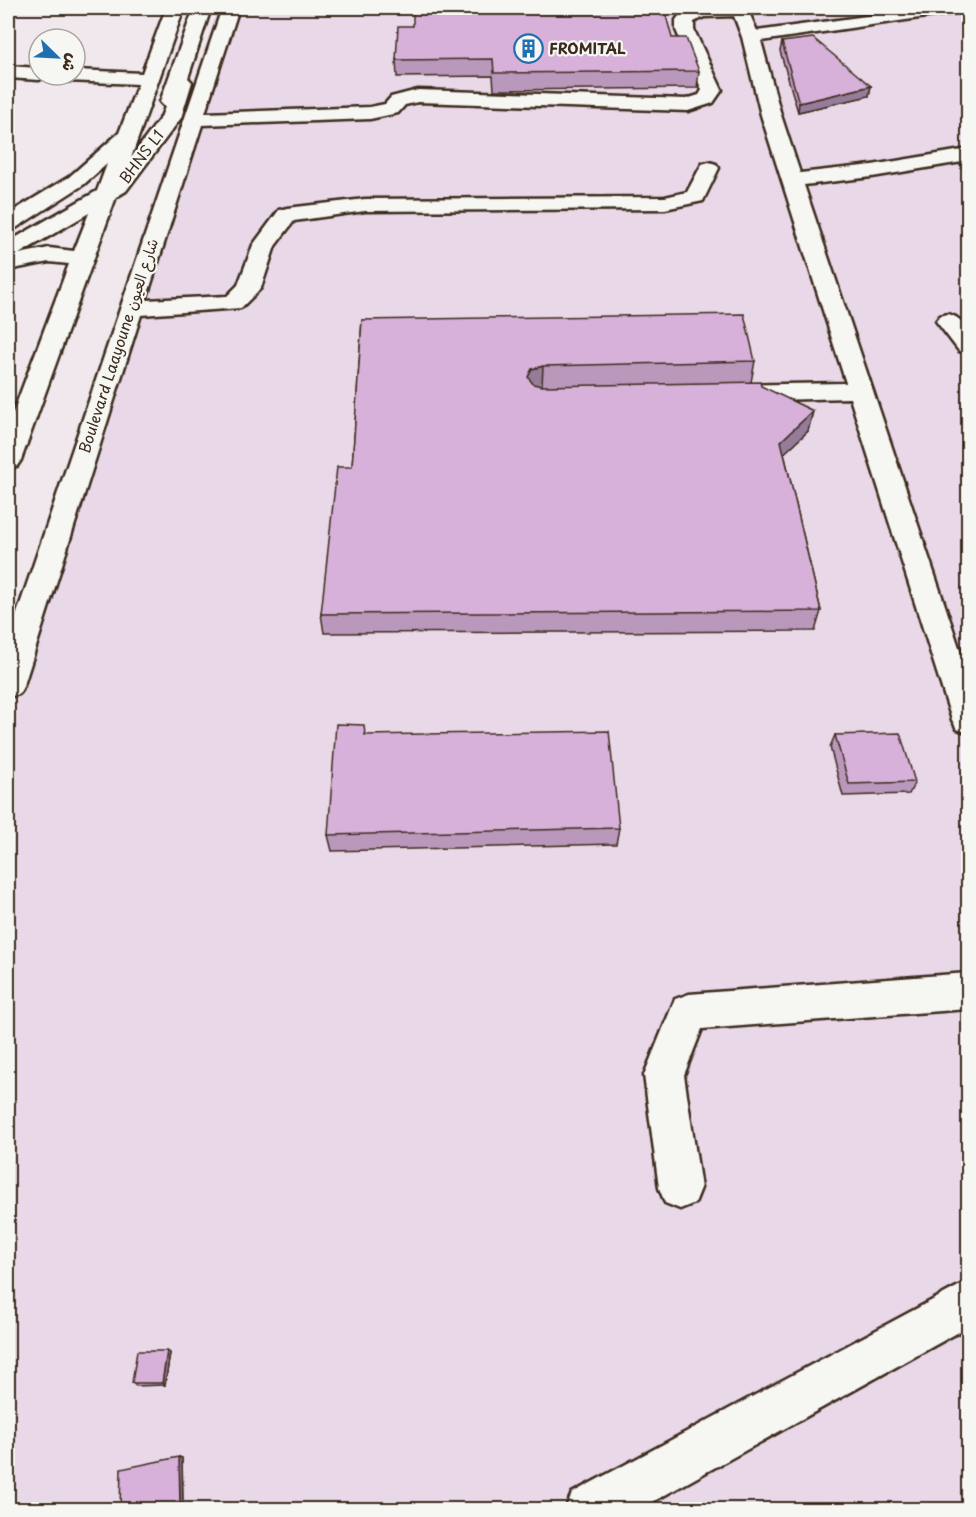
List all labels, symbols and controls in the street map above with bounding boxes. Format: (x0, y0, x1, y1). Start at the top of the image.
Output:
north arrow (27, 27, 87, 87)
building icon: FROMITAL (512, 33, 544, 65)
place label: FROMITAL (549, 36, 626, 59)
text: ش (57, 51, 86, 76)
street label: BHNS L1 (113, 124, 169, 188)
street label: Boulevard Laayoune شارع العيون (72, 235, 163, 456)

